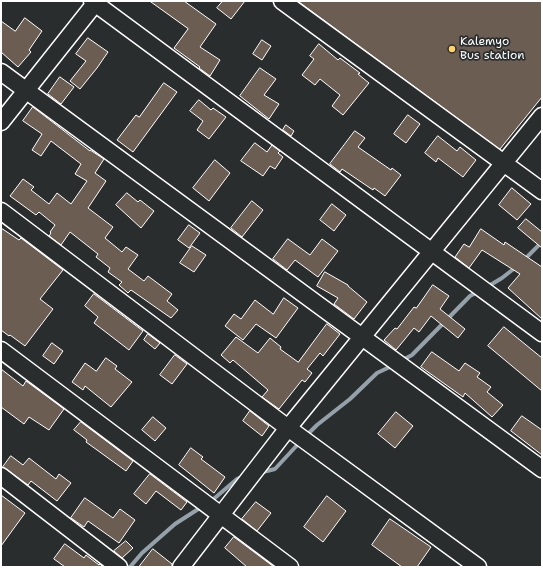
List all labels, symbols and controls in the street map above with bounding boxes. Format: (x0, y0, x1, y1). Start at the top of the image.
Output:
place label: Kalemyo Bus station (460, 35, 525, 63)
marker: Kalemyo Bus station (447, 44, 457, 54)

